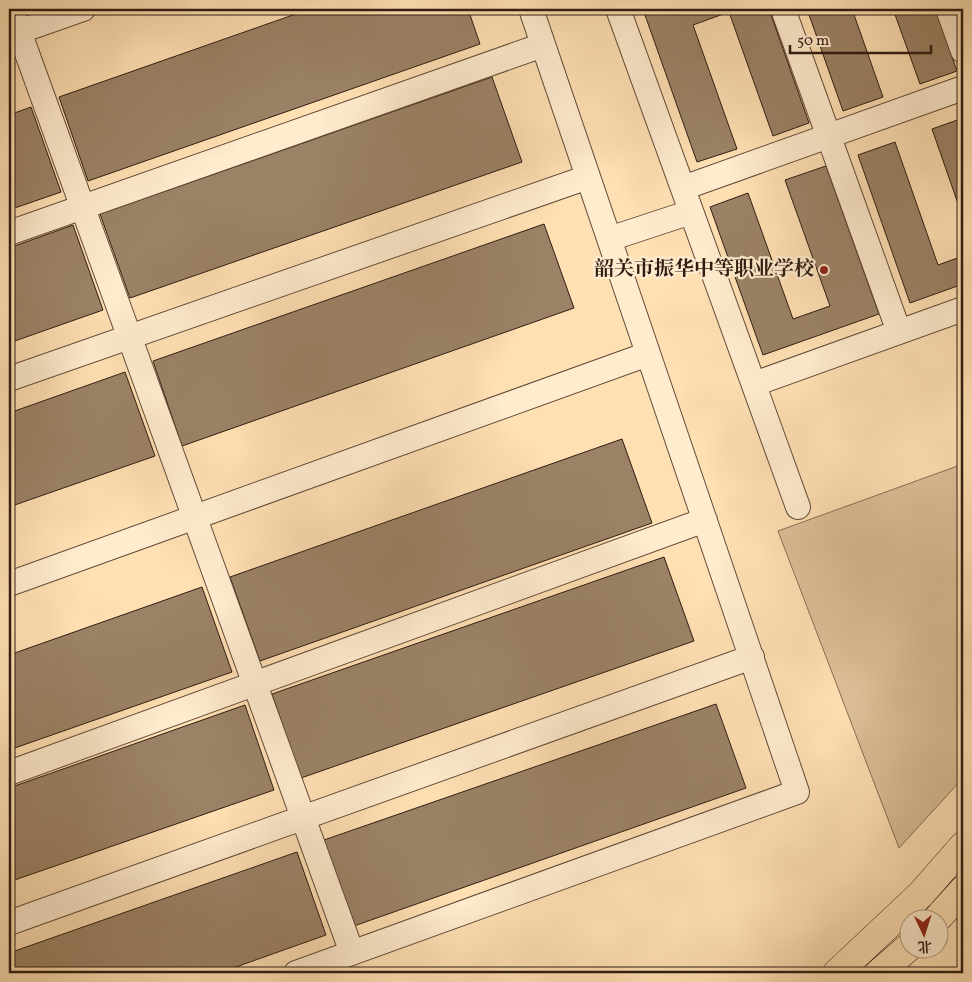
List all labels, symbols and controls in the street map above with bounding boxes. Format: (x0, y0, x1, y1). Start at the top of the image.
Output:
scale bar (790, 22, 931, 54)
text: 50 m (797, 31, 829, 52)
place label: 韶关市振华中等职业学校 (594, 256, 814, 284)
marker: 韶关市振华中等职业学校 (818, 264, 830, 276)
north arrow (900, 910, 950, 960)
text: 北 (917, 936, 932, 955)

